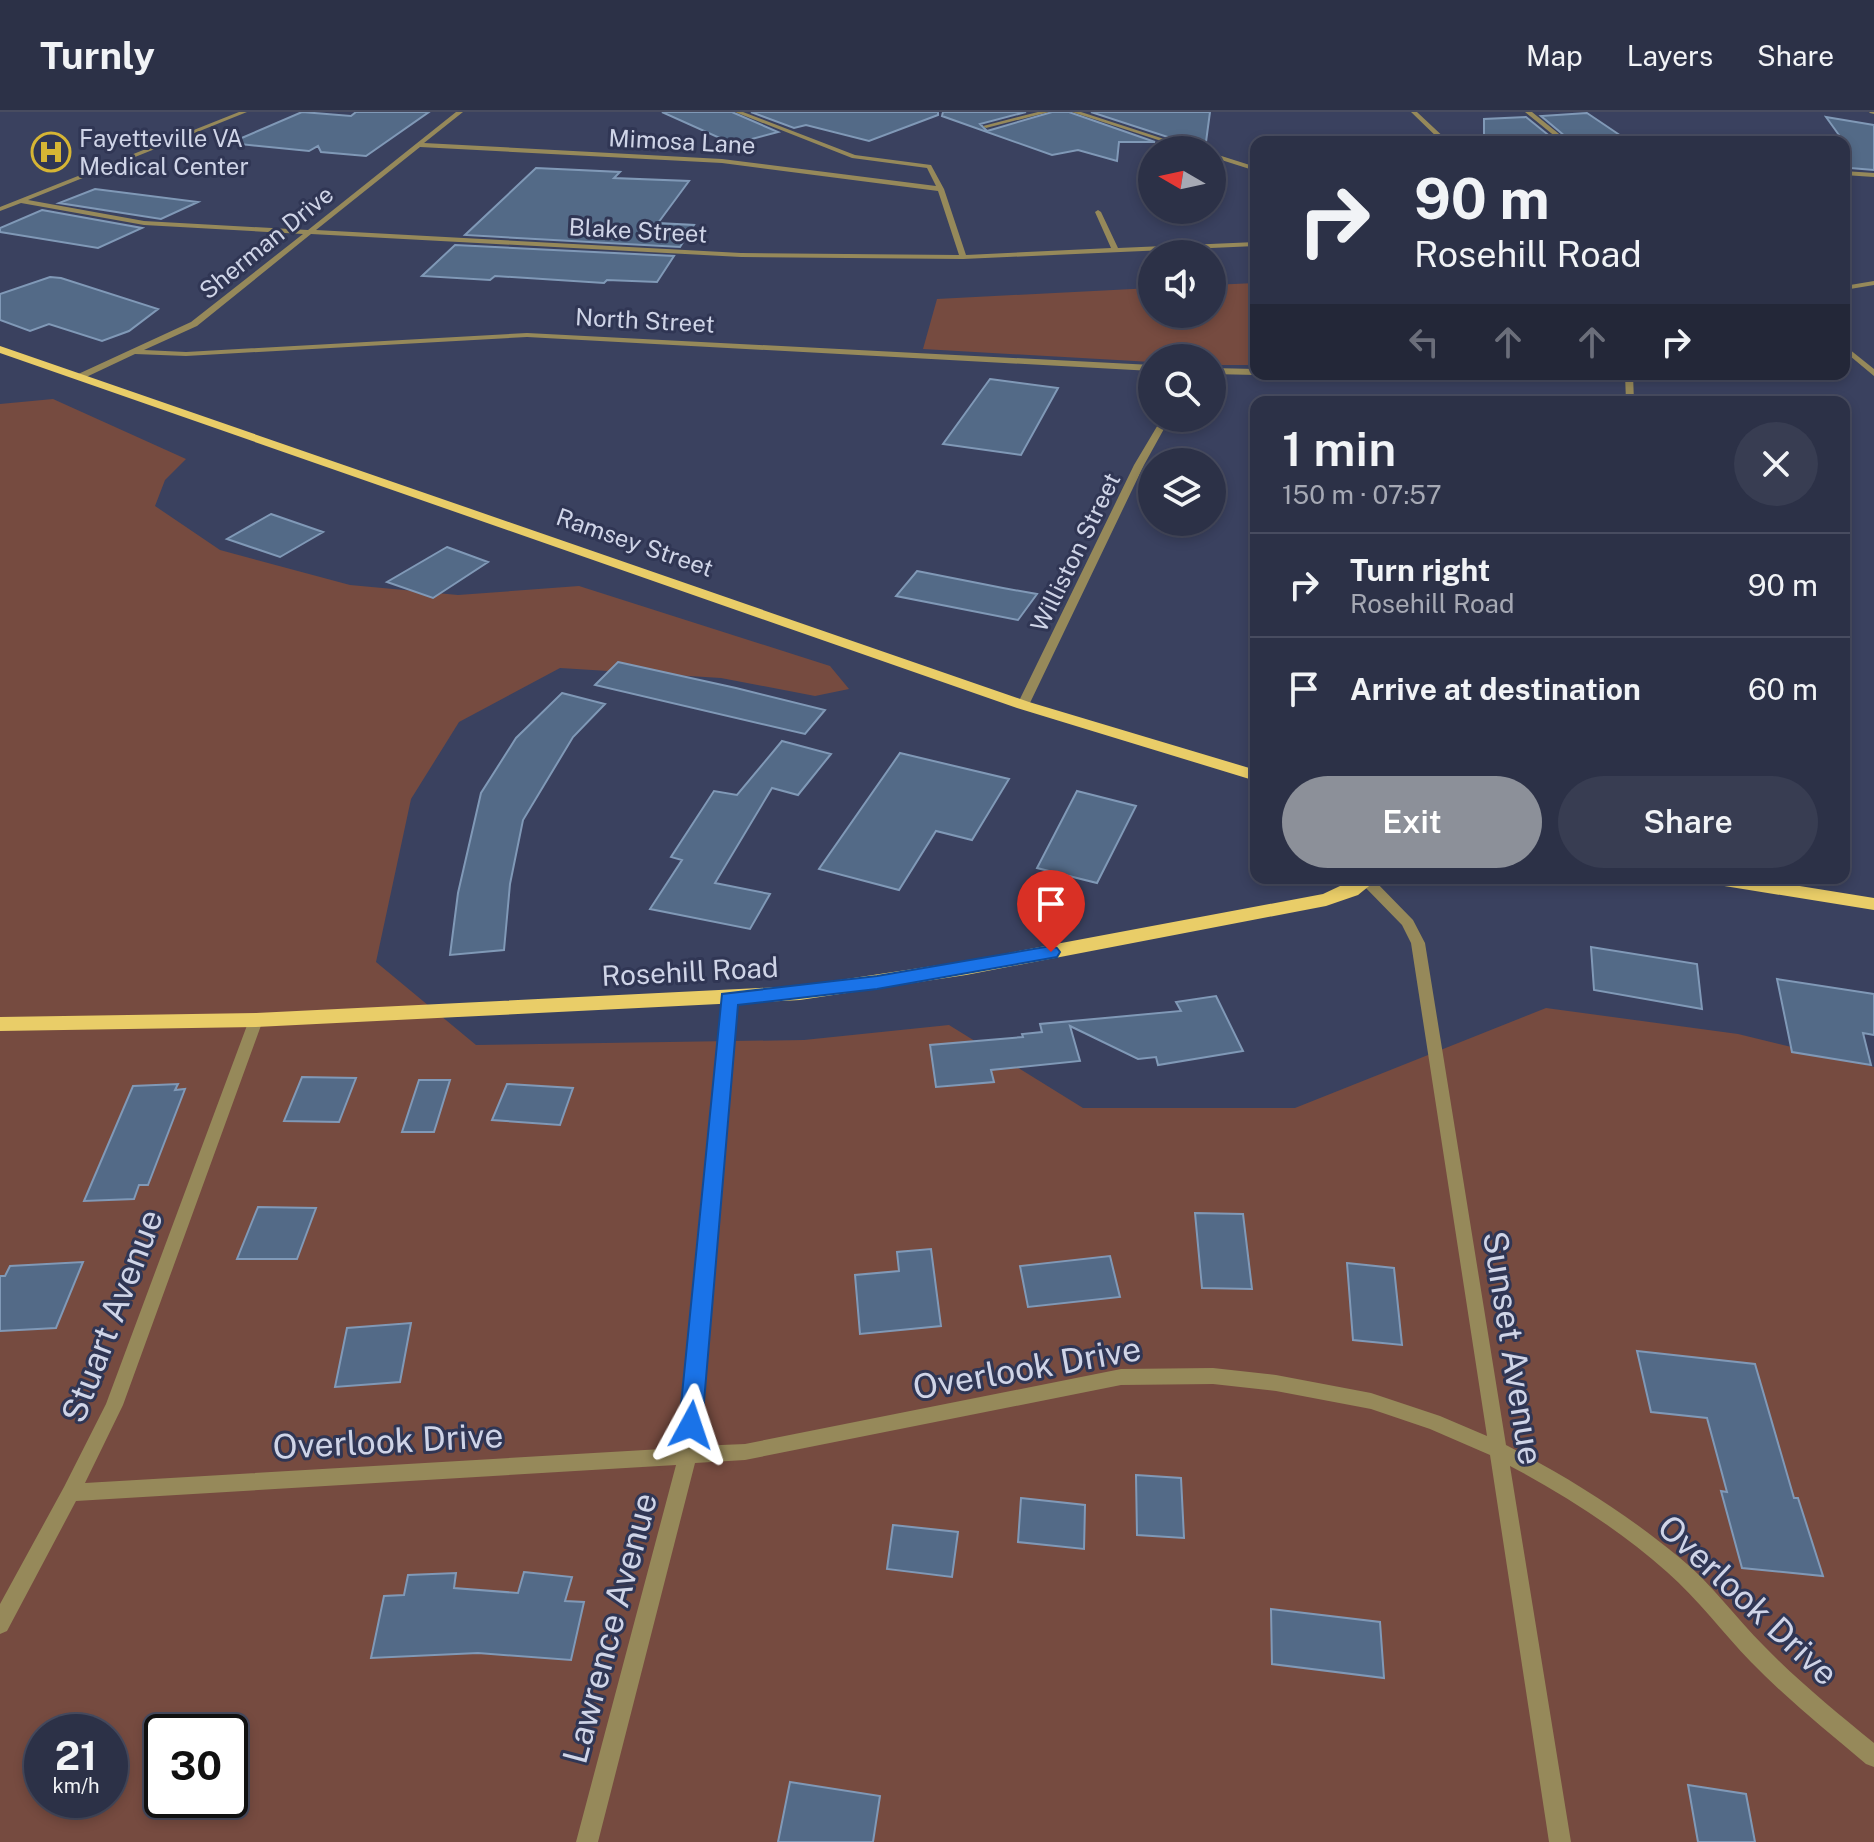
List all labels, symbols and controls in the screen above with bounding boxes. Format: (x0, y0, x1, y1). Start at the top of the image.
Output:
text: Turnly (40, 33, 155, 78)
text: Map (1526, 39, 1583, 72)
text: Layers (1627, 39, 1713, 72)
text: Share (1757, 39, 1834, 72)
street label: Mimosa Lane (608, 123, 756, 159)
place label: Fayetteville VA Medical Center (79, 124, 249, 180)
hospital icon: Fayetteville VA Medical Center (30, 131, 72, 173)
north arrow (1138, 136, 1226, 224)
map controls (1138, 136, 1226, 536)
text: 90 m (1414, 166, 1550, 232)
icon: right (1282, 168, 1386, 272)
street label: Sherman Drive (193, 180, 339, 304)
street label: Blake Street (568, 212, 708, 248)
text: Rosehill Road (1414, 233, 1642, 275)
button: sound (1138, 240, 1226, 328)
street label: North Street (575, 302, 715, 338)
icon: left (1402, 320, 1446, 364)
icon: ahead (1486, 320, 1530, 364)
icon: ahead (1570, 320, 1614, 364)
icon: right (1654, 320, 1698, 364)
button: search (1138, 344, 1226, 432)
text: 1 min (1282, 420, 1396, 477)
button: close (1734, 422, 1818, 506)
button: layers (1138, 448, 1226, 536)
street label: Williston Street (1024, 468, 1126, 636)
text: 150 m · 07:57 (1282, 479, 1442, 510)
street label: Ramsey Street (553, 502, 717, 582)
text: Turn right (1350, 552, 1490, 588)
icon: right (1282, 563, 1326, 607)
text: 90 m (1748, 567, 1818, 603)
text: Rosehill Road (1350, 588, 1515, 619)
icon: arrive (1282, 667, 1326, 711)
text: Arrive at destination (1350, 671, 1641, 707)
text: 60 m (1748, 671, 1818, 707)
button: Exit (1282, 776, 1542, 868)
button: Share (1558, 776, 1818, 868)
pin (1017, 870, 1085, 952)
icon: arrive (1029, 882, 1073, 926)
street label: Rosehill Road (601, 950, 779, 992)
street label: Stuart Avenue (53, 1204, 171, 1428)
street label: Sunset Avenue (1475, 1228, 1551, 1468)
street label: Overlook Drive (910, 1328, 1144, 1408)
position arrow (649, 1383, 733, 1467)
street label: Overlook Drive (272, 1415, 504, 1467)
street label: Lawrence Avenue (555, 1488, 665, 1768)
street label: Overlook Drive (1650, 1507, 1846, 1693)
speed limit sign: 30 (144, 1714, 248, 1818)
text: 21 (55, 1732, 97, 1779)
text: km/h (52, 1774, 100, 1798)

